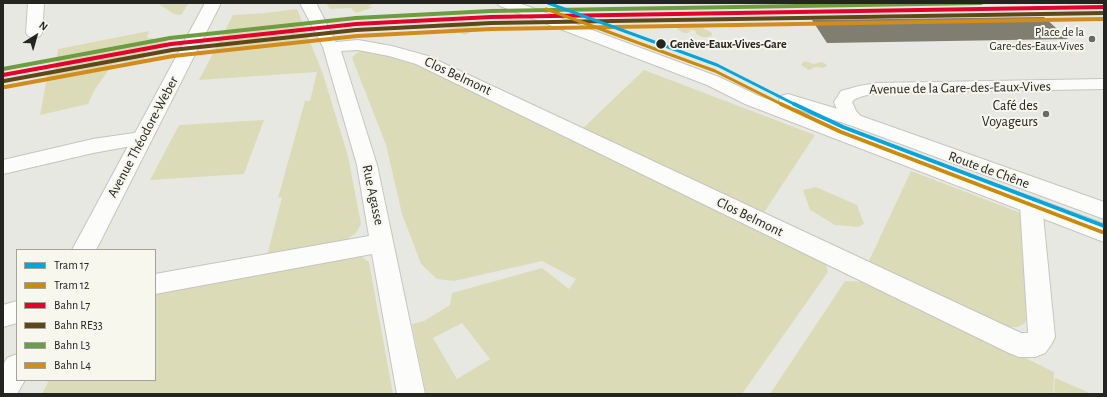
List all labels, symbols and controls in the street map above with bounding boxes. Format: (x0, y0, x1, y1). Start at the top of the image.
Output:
north arrow (16, 16, 56, 56)
text: N (37, 19, 50, 33)
place label: Place de la Gare-des-Eaux-Vives (990, 25, 1084, 53)
marker: Place de la Gare-des-Eaux-Vives (1087, 34, 1097, 44)
marker: Genève-Eaux-Vives-Gare (654, 37, 668, 51)
place label: Genève-Eaux-Vives-Gare (670, 37, 787, 51)
street label: Clos Belmont (422, 53, 494, 99)
street label: Avenue Théodore-Weber (104, 73, 182, 201)
street label: Avenue de la Gare-des-Eaux-Vives (869, 78, 1051, 98)
place label: Café des Voyageurs (982, 98, 1038, 130)
marker: Café des Voyageurs (1041, 109, 1051, 119)
street label: Route de Chêne (946, 148, 1032, 192)
street label: Rue Agasse (358, 163, 388, 227)
street label: Clos Belmont (714, 194, 786, 240)
legend (16, 249, 156, 381)
text: Tram 17 (54, 259, 89, 271)
text: Tram 12 (54, 279, 89, 291)
text: Bahn L7 (54, 299, 90, 311)
text: Bahn RE33 (54, 319, 103, 331)
text: Bahn L3 (54, 339, 90, 351)
text: Bahn L4 (54, 359, 91, 371)

